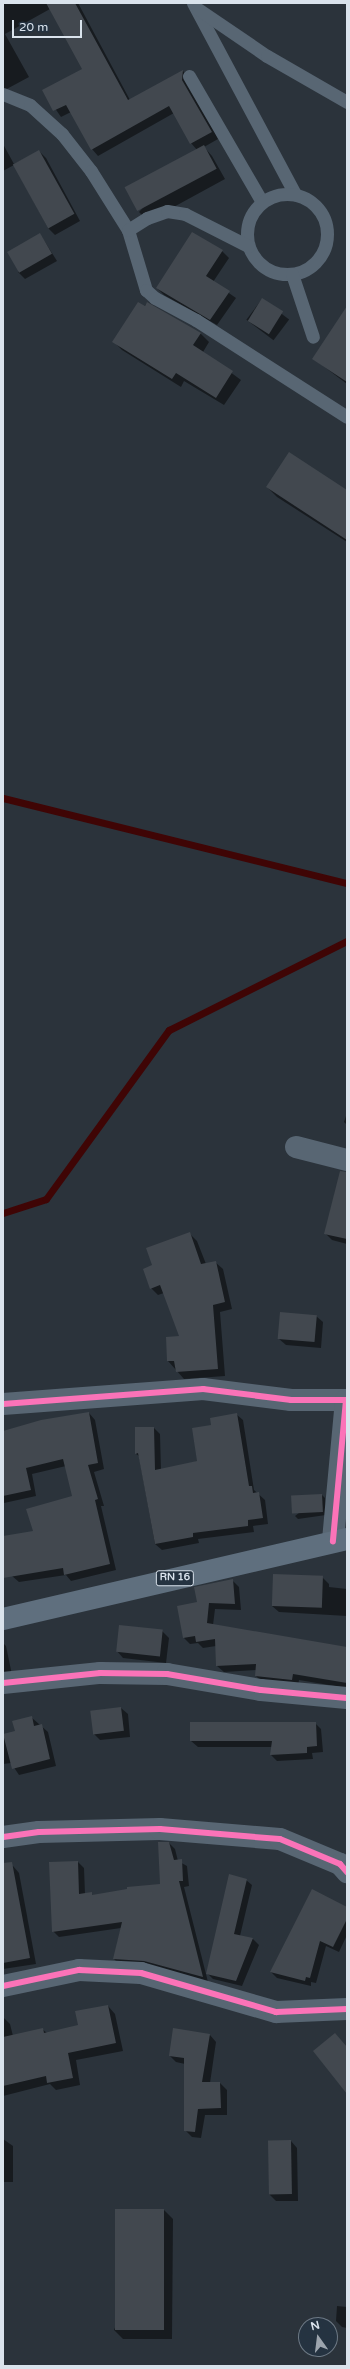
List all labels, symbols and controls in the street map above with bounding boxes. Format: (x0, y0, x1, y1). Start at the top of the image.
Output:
scale bar (14, 12, 84, 38)
text: 20 m (19, 20, 48, 34)
road number: RN 16 (155, 1570, 195, 1586)
north arrow (298, 2317, 338, 2357)
text: N (309, 2318, 321, 2333)

